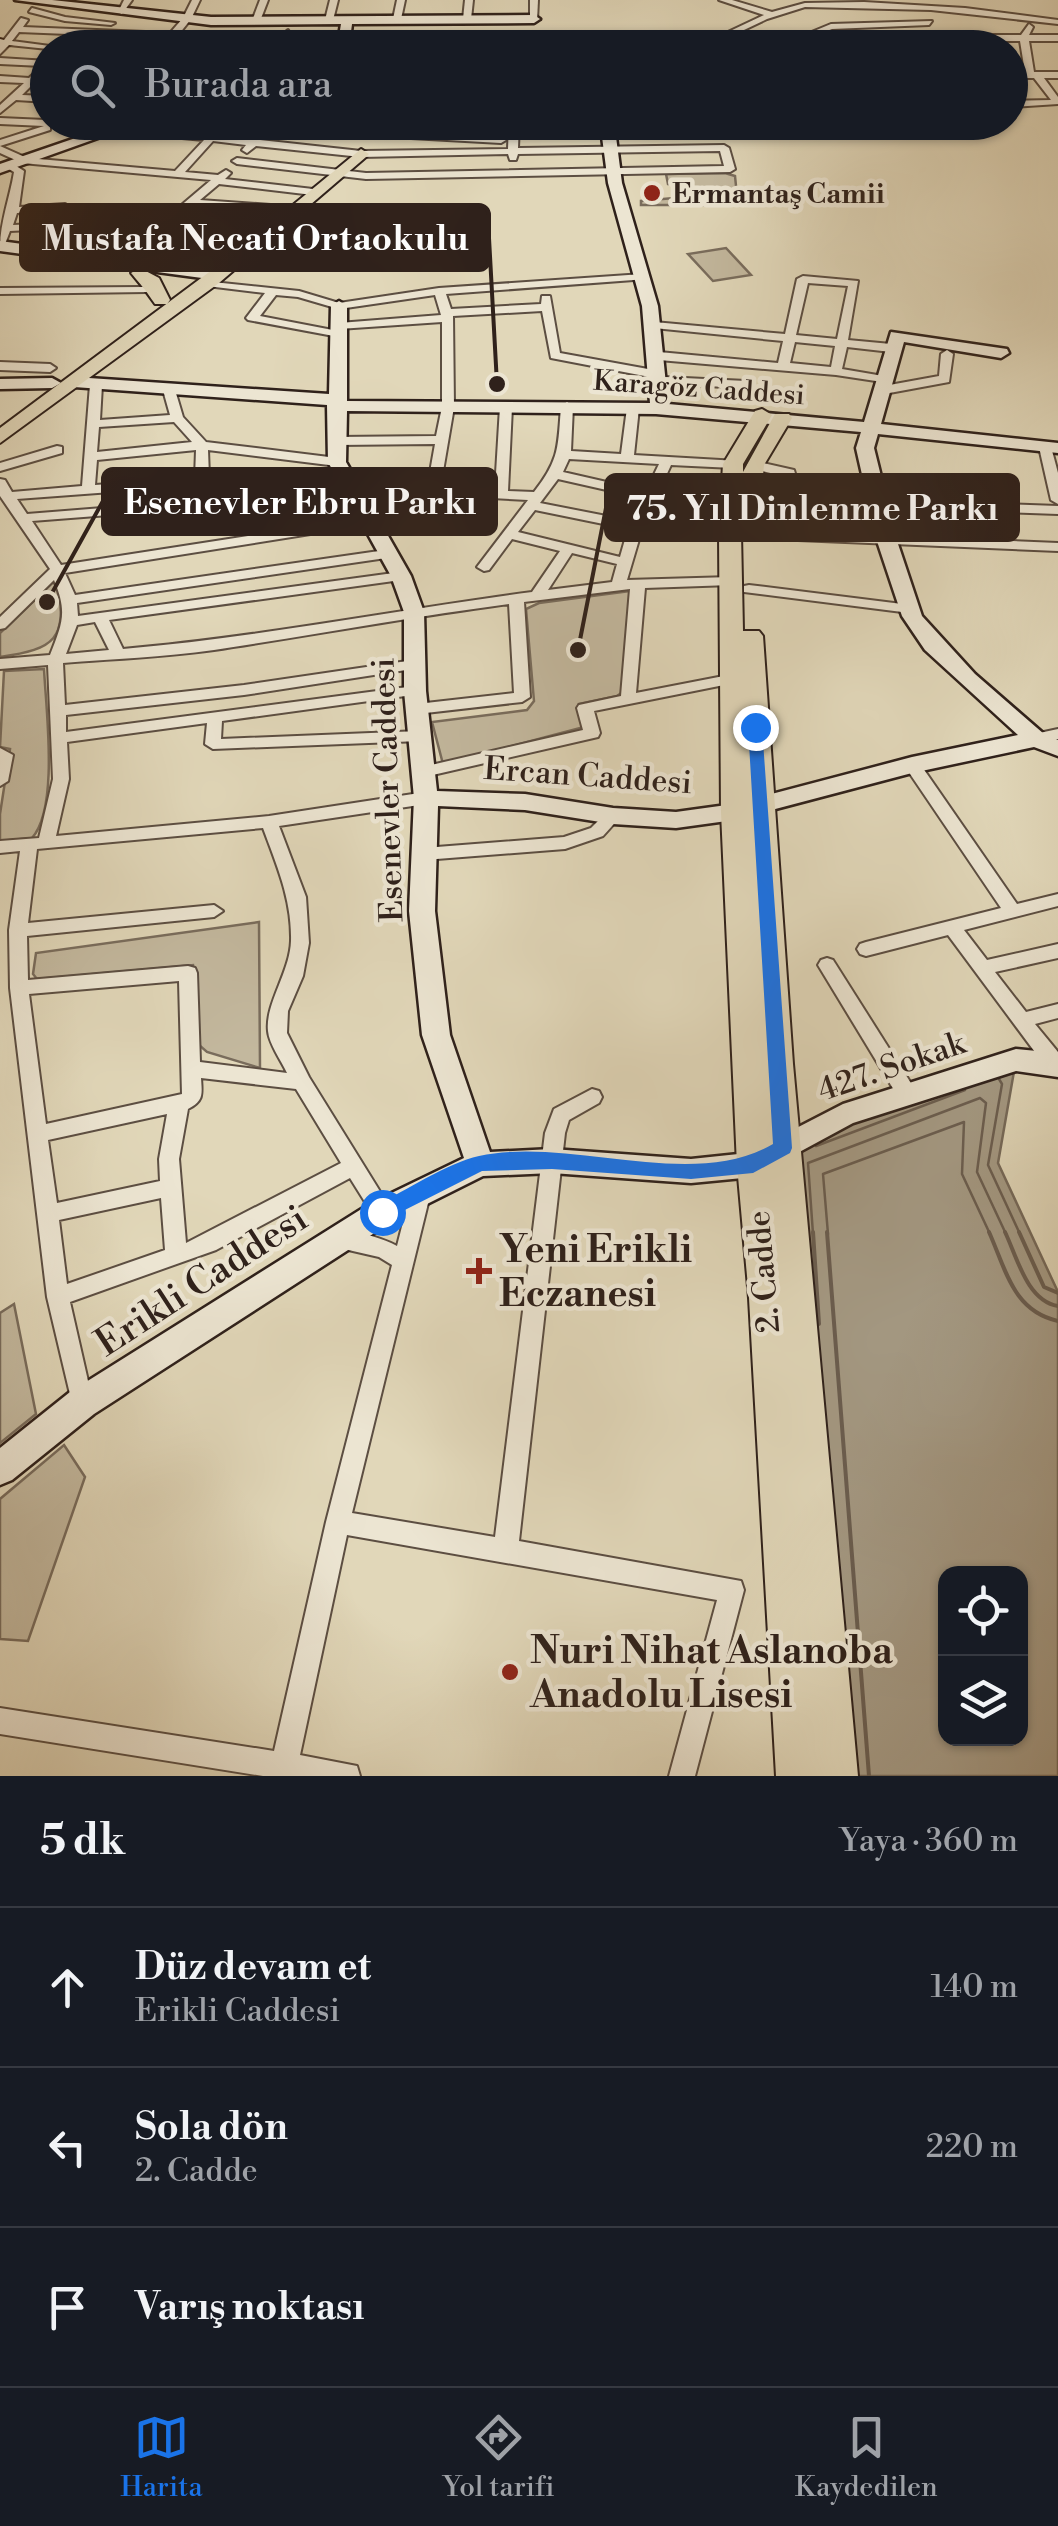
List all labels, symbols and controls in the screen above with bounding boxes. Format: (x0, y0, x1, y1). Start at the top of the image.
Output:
search box (30, 30, 1028, 140)
icon: search (65, 58, 120, 113)
text: Burada ara (145, 62, 332, 109)
place label: Ermantaş Camii (672, 177, 885, 212)
marker: Ermantaş Camii (641, 182, 663, 204)
callout: Mustafa Necati Ortaokulu (21, 205, 489, 270)
text: Mustafa Necati Ortaokulu (41, 218, 469, 261)
street label: Karagöz Caddesi (592, 364, 806, 413)
callout: Esenevler Ebru Parkı (103, 469, 496, 534)
callout: 75. Yıl Dinlenme Parkı (606, 475, 1018, 540)
text: Esenevler Ebru Parkı (124, 482, 476, 525)
text: 75. Yıl Dinlenme Parkı (626, 488, 998, 531)
street label: Esenevler Caddesi (363, 657, 413, 923)
route end (733, 705, 779, 751)
street label: Ercan Caddesi (482, 749, 693, 803)
street label: 427. Sokak (812, 1022, 972, 1111)
route start (360, 1190, 406, 1236)
street label: Erikli Caddesi (87, 1195, 317, 1367)
street label: 2. Cadde (739, 1209, 789, 1335)
place label: Yeni Erikli Eczanesi (499, 1227, 692, 1318)
marker: Yeni Erikli Eczanesi (468, 1260, 490, 1282)
map controls (938, 1566, 1028, 1746)
button: locate (938, 1566, 1028, 1656)
place label: Nuri Nihat Aslanoba Anadolu Lisesi (529, 1628, 893, 1719)
button: layers (938, 1656, 1028, 1746)
marker: Nuri Nihat Aslanoba Anadolu Lisesi (499, 1661, 521, 1683)
text: 5 dk (40, 1815, 125, 1868)
text: Yaya · 360 m (840, 1821, 1018, 1861)
text: Düz devam et (135, 1944, 371, 1991)
icon: ahead (40, 1960, 95, 2015)
text: 140 m (931, 1967, 1018, 2007)
text: Erikli Caddesi (135, 1991, 340, 2031)
text: Sola dön (135, 2104, 288, 2151)
icon: left (40, 2120, 95, 2175)
text: 220 m (926, 2127, 1018, 2167)
text: 2. Cadde (135, 2151, 258, 2191)
icon: arrive (40, 2280, 95, 2335)
text: Varış noktası (135, 2284, 364, 2331)
tab: Harita (120, 2410, 203, 2505)
tab: Yol tarifi (443, 2410, 554, 2505)
tab: Kaydedilen (795, 2410, 938, 2505)

